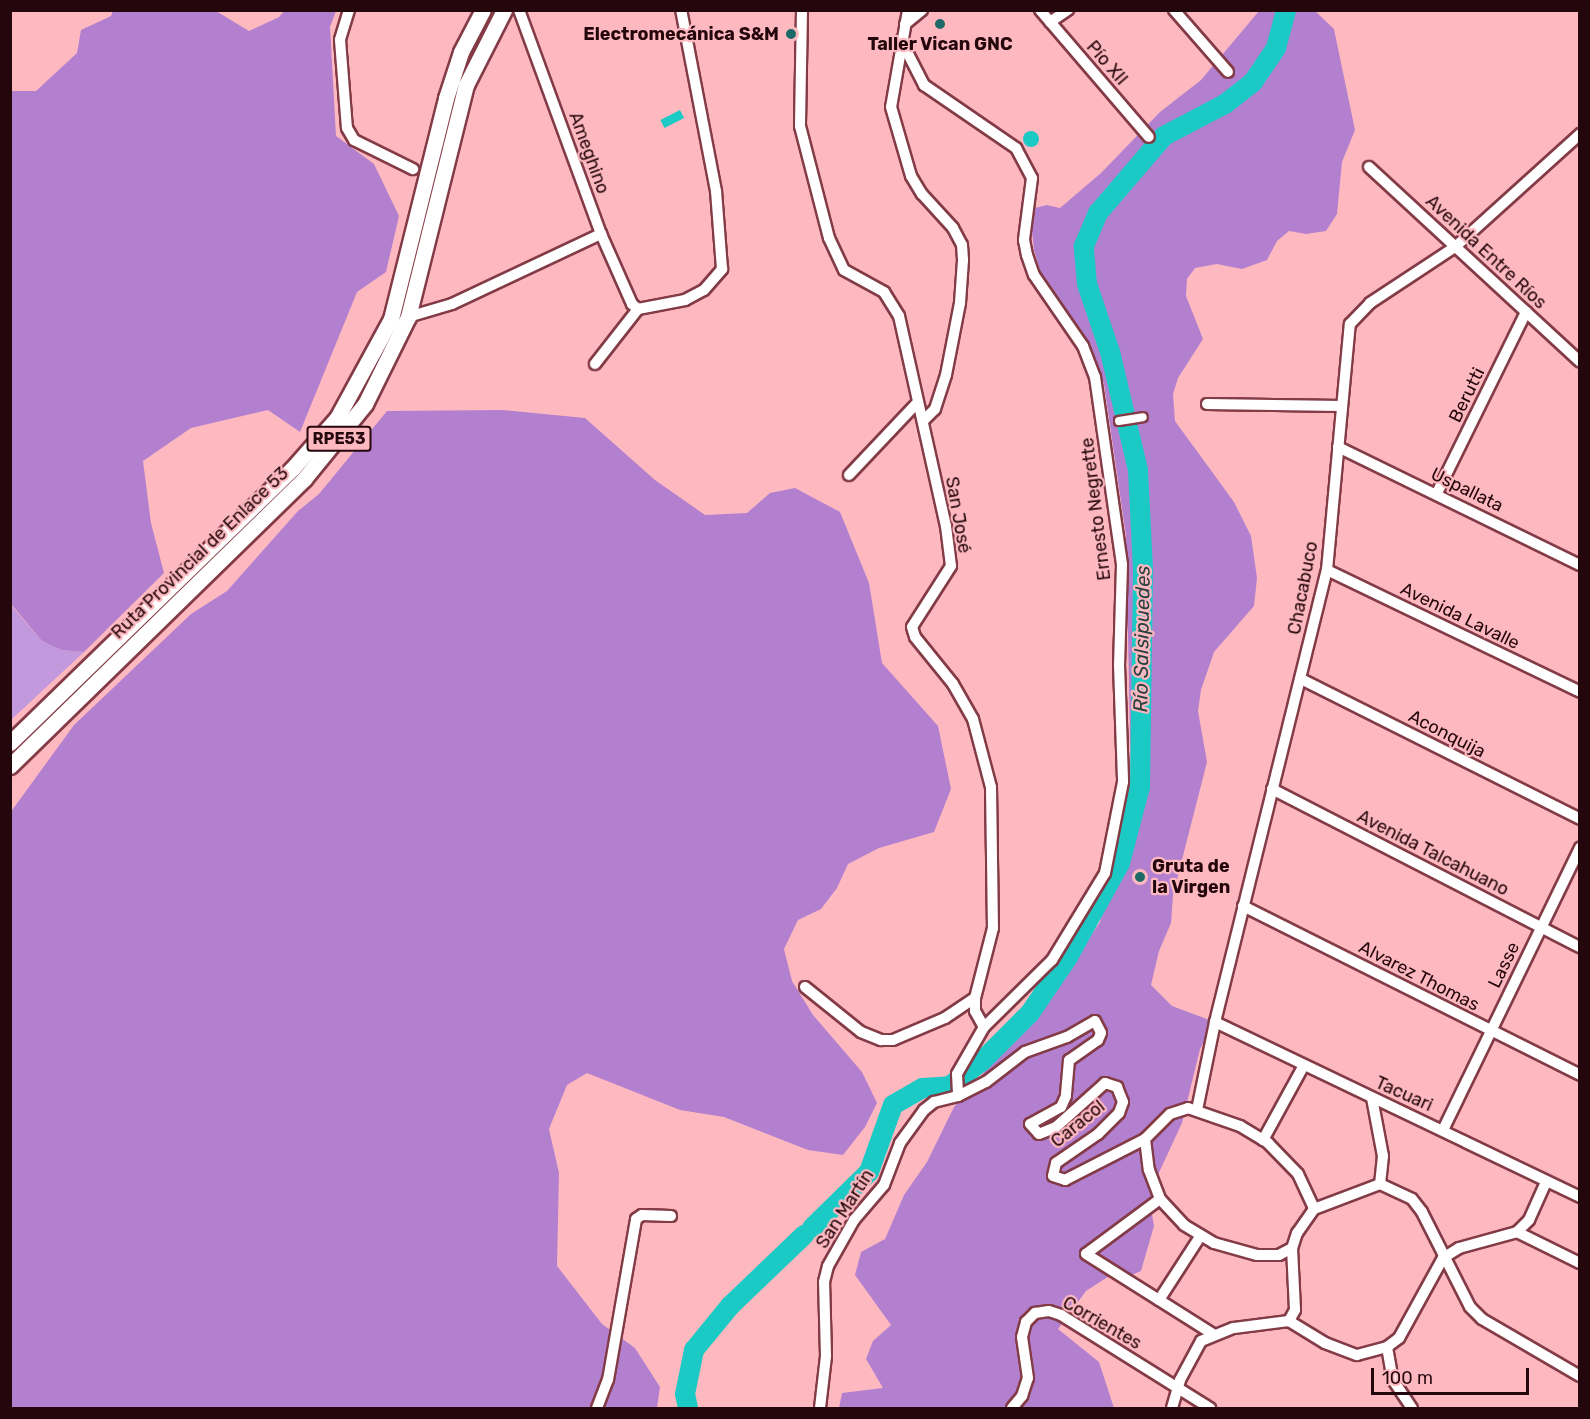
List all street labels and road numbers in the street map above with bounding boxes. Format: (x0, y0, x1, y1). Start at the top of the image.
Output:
street label: Pío XII (1082, 36, 1132, 90)
street label: Ameghino (564, 109, 614, 197)
street label: Avenida Entre Ríos (1421, 191, 1551, 313)
street label: Berutti (1445, 364, 1489, 426)
road number: RPE53 (306, 426, 372, 452)
street label: Ernesto Negrette (1077, 436, 1115, 582)
street label: Ruta Provincial de Enlace 53 (107, 463, 293, 643)
street label: Uspallata (1427, 463, 1507, 517)
street label: San José (941, 475, 975, 555)
street label: Chacabuco (1283, 540, 1323, 636)
street label: Avenida Lavalle (1397, 578, 1523, 654)
street label: Aconquija (1405, 705, 1489, 763)
street label: Avenida Talcahuano (1353, 805, 1513, 901)
street label: Alvarez Thomas (1355, 936, 1483, 1016)
street label: Lasse (1484, 938, 1524, 992)
street label: Tacuari (1372, 1072, 1436, 1116)
street label: Caracol (1047, 1096, 1109, 1152)
street label: San Martín (811, 1165, 879, 1253)
street label: Corrientes (1059, 1292, 1145, 1354)

